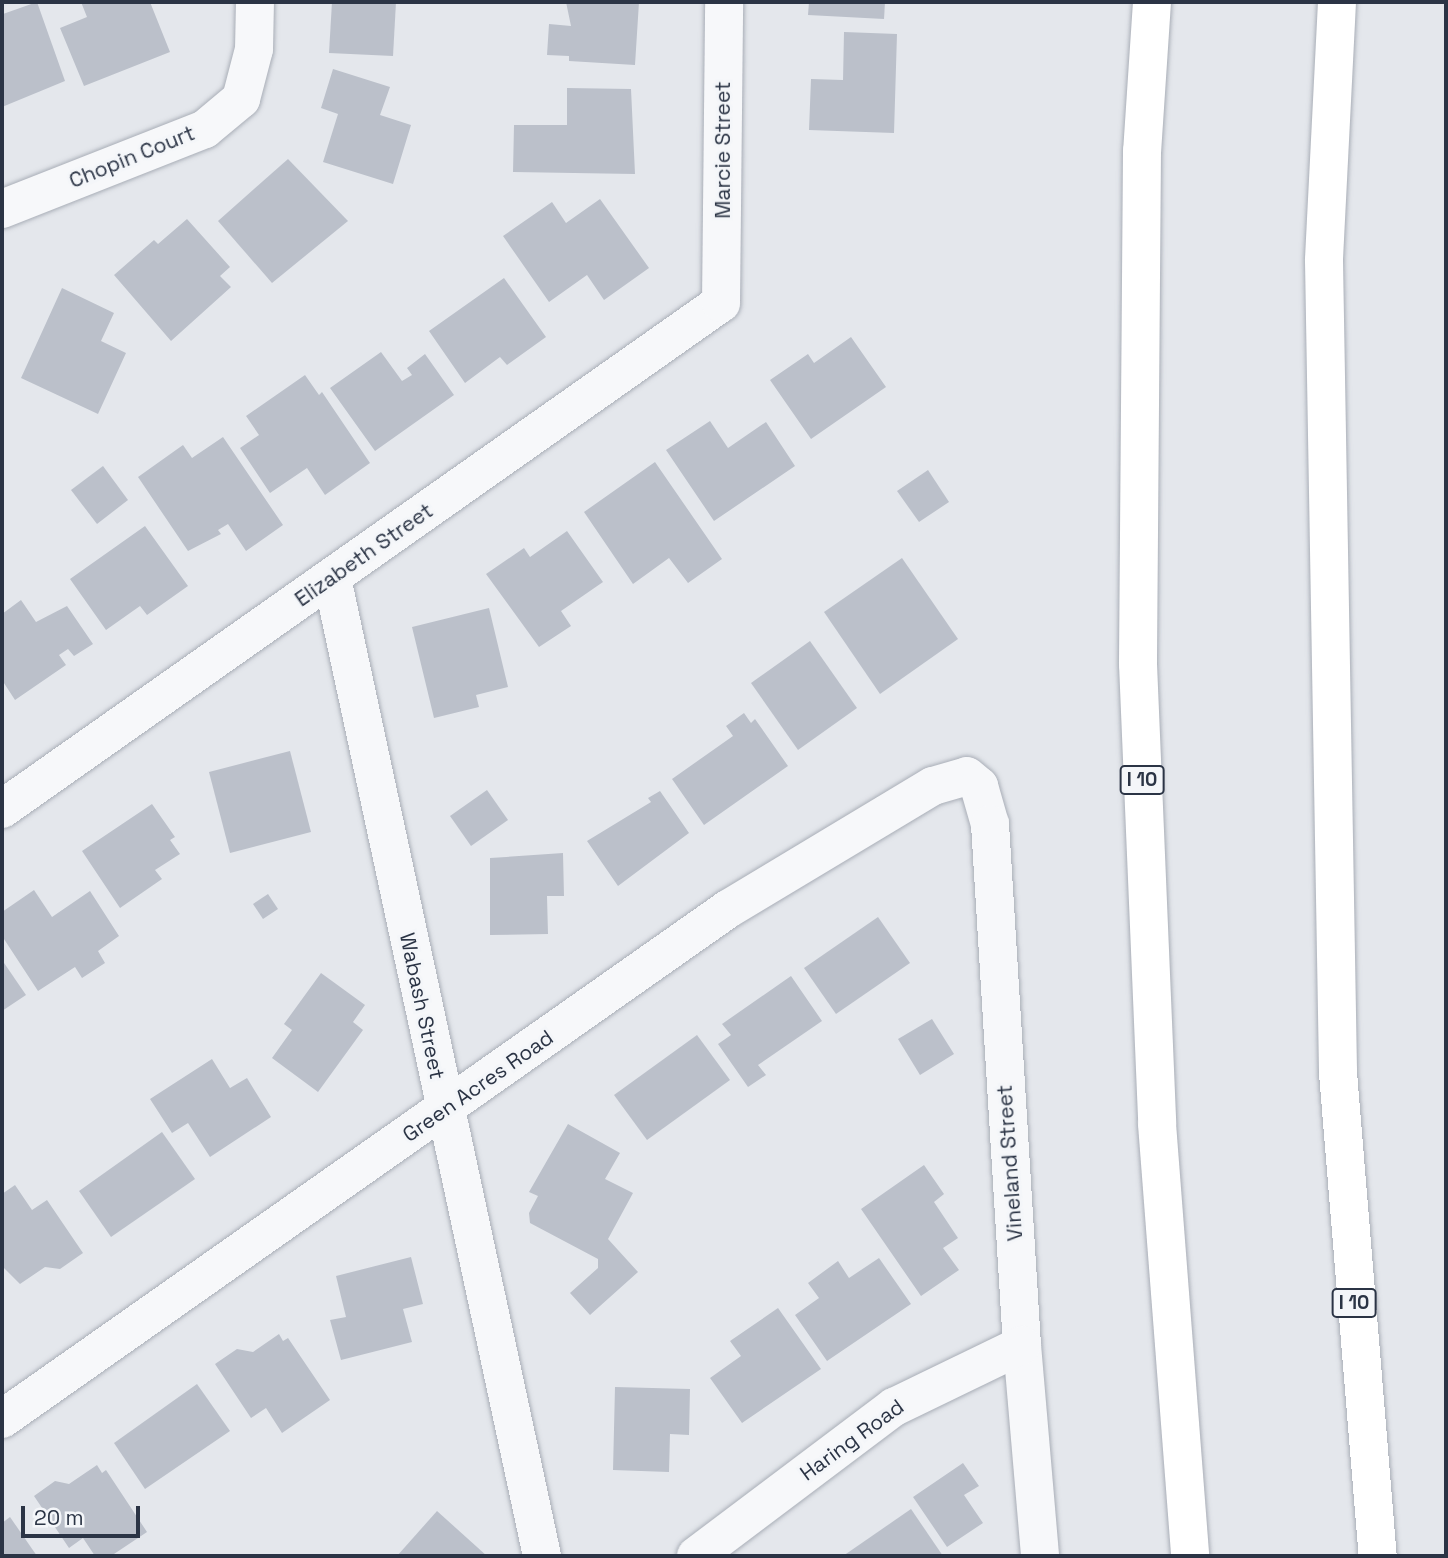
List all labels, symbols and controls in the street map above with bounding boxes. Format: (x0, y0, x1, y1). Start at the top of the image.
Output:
street label: Marcie Street (710, 81, 736, 219)
street label: Chopin Court (66, 120, 198, 194)
street label: Elizabeth Street (290, 498, 438, 612)
road number: I 10 (1119, 764, 1165, 796)
street label: Wabash Street (394, 930, 450, 1082)
street label: Green Acres Road (398, 1025, 558, 1147)
street label: Vineland Street (992, 1084, 1028, 1242)
road number: I 10 (1331, 1288, 1377, 1318)
street label: Haring Road (795, 1394, 909, 1486)
scale bar (24, 1492, 144, 1536)
text: 20 m (34, 1504, 84, 1531)

